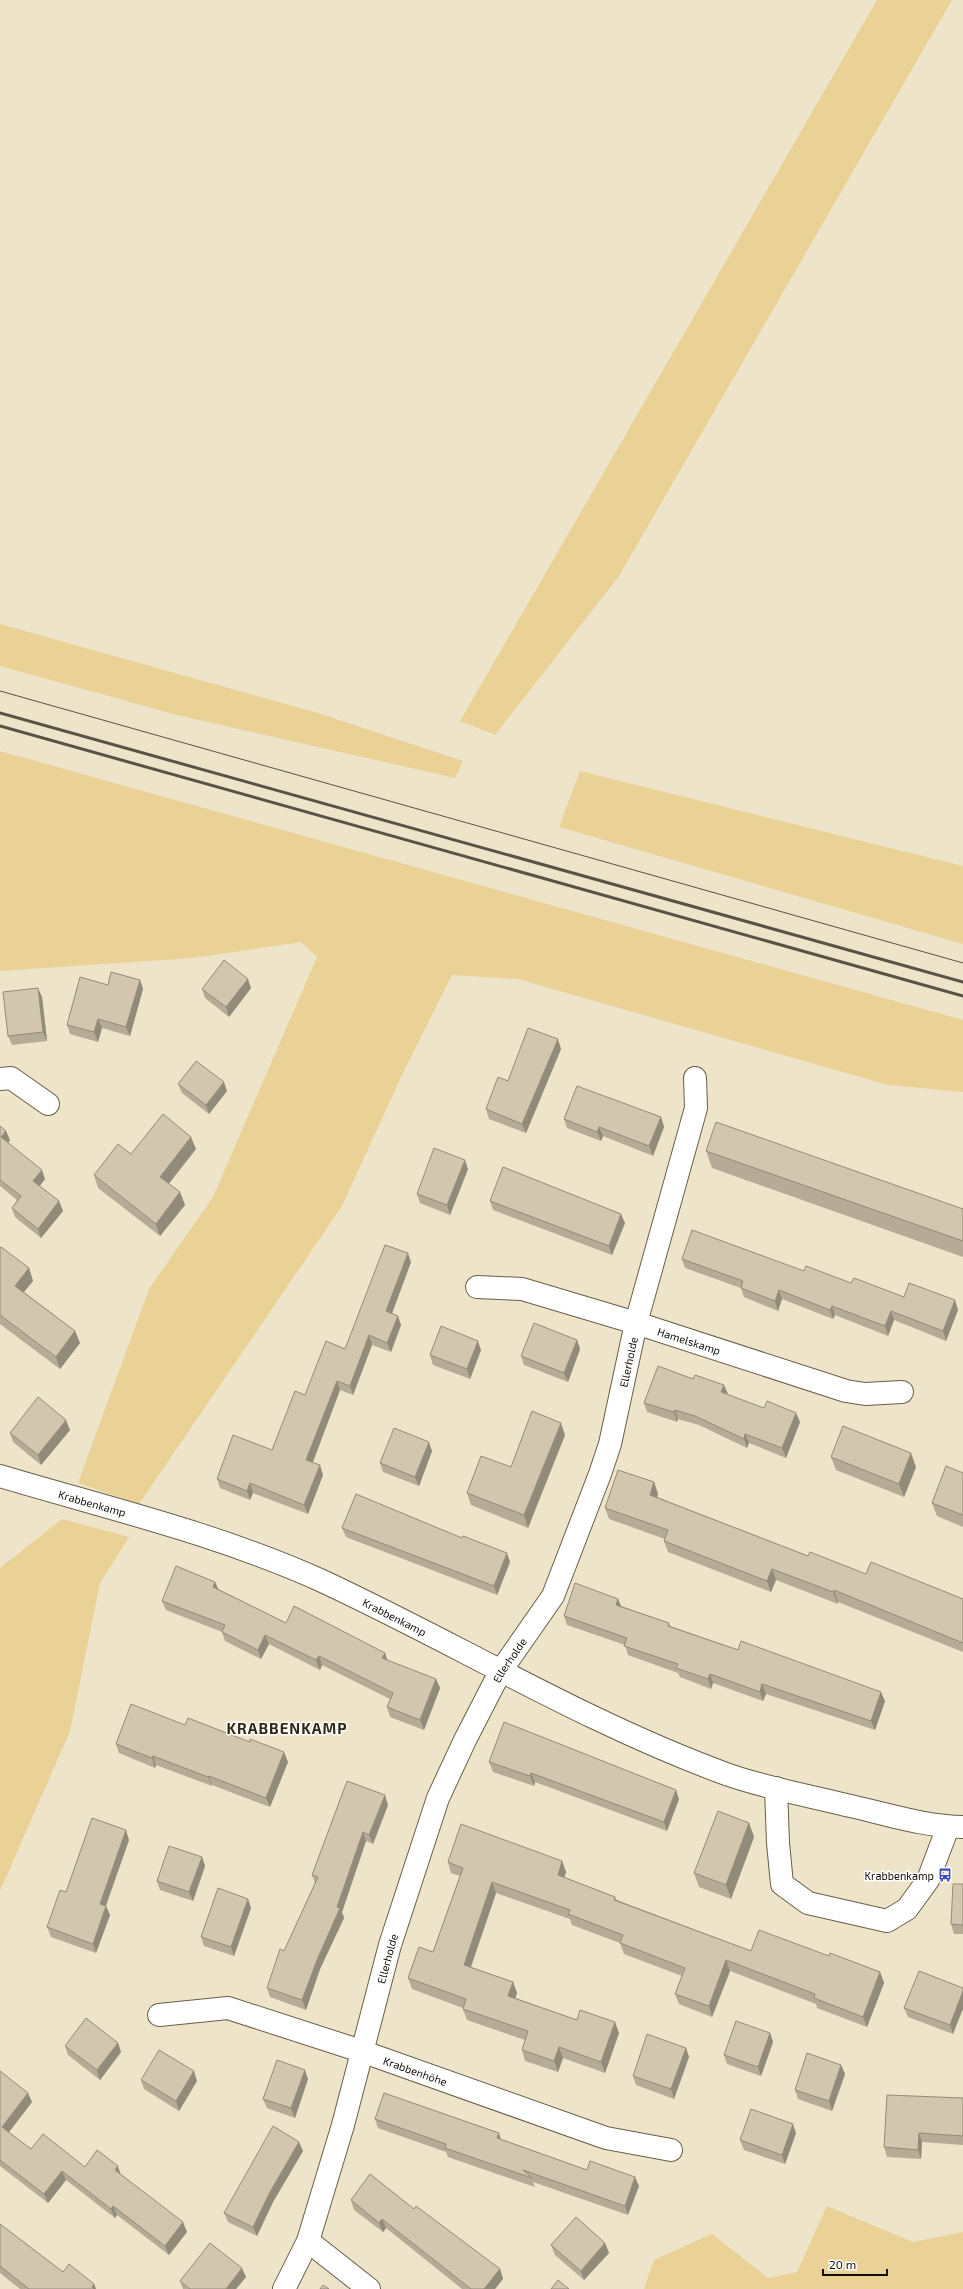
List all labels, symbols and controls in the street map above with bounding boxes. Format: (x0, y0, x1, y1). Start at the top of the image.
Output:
street label: Hamelskamp (656, 1324, 722, 1357)
street label: Ellerholde (616, 1335, 639, 1388)
street label: Krabbenkamp (57, 1487, 127, 1518)
street label: Krabbenkamp (361, 1595, 429, 1638)
street label: Ellerholde (489, 1635, 529, 1684)
district label: KRABBENKAMP (226, 1719, 348, 1737)
bus stop icon: Krabbenkamp (937, 1867, 953, 1883)
place label: Krabbenkamp (865, 1869, 934, 1882)
street label: Ellerholde (374, 1932, 400, 1985)
street label: Krabbenhöhe (382, 2053, 449, 2088)
scale bar (823, 2251, 887, 2277)
text: 20 m (829, 2257, 856, 2271)

